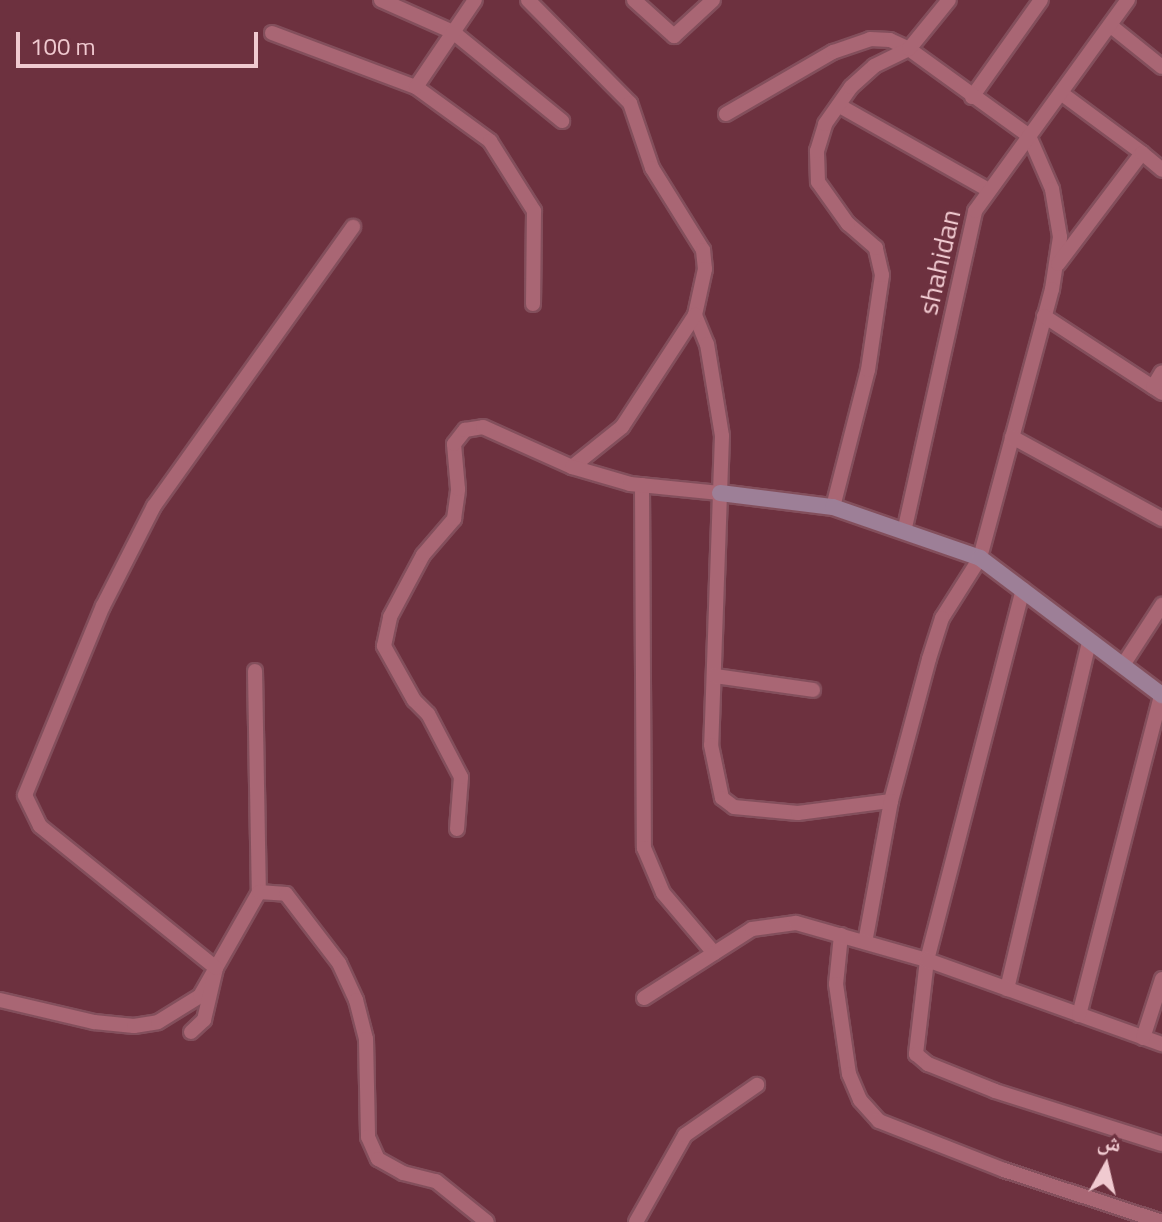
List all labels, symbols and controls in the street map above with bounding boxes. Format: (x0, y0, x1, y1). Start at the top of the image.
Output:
scale bar (20, 16, 262, 66)
text: 100 m (30, 28, 96, 64)
street label: shahidan (911, 206, 967, 318)
text: ش (1095, 1124, 1123, 1161)
north arrow (1066, 1126, 1146, 1206)

